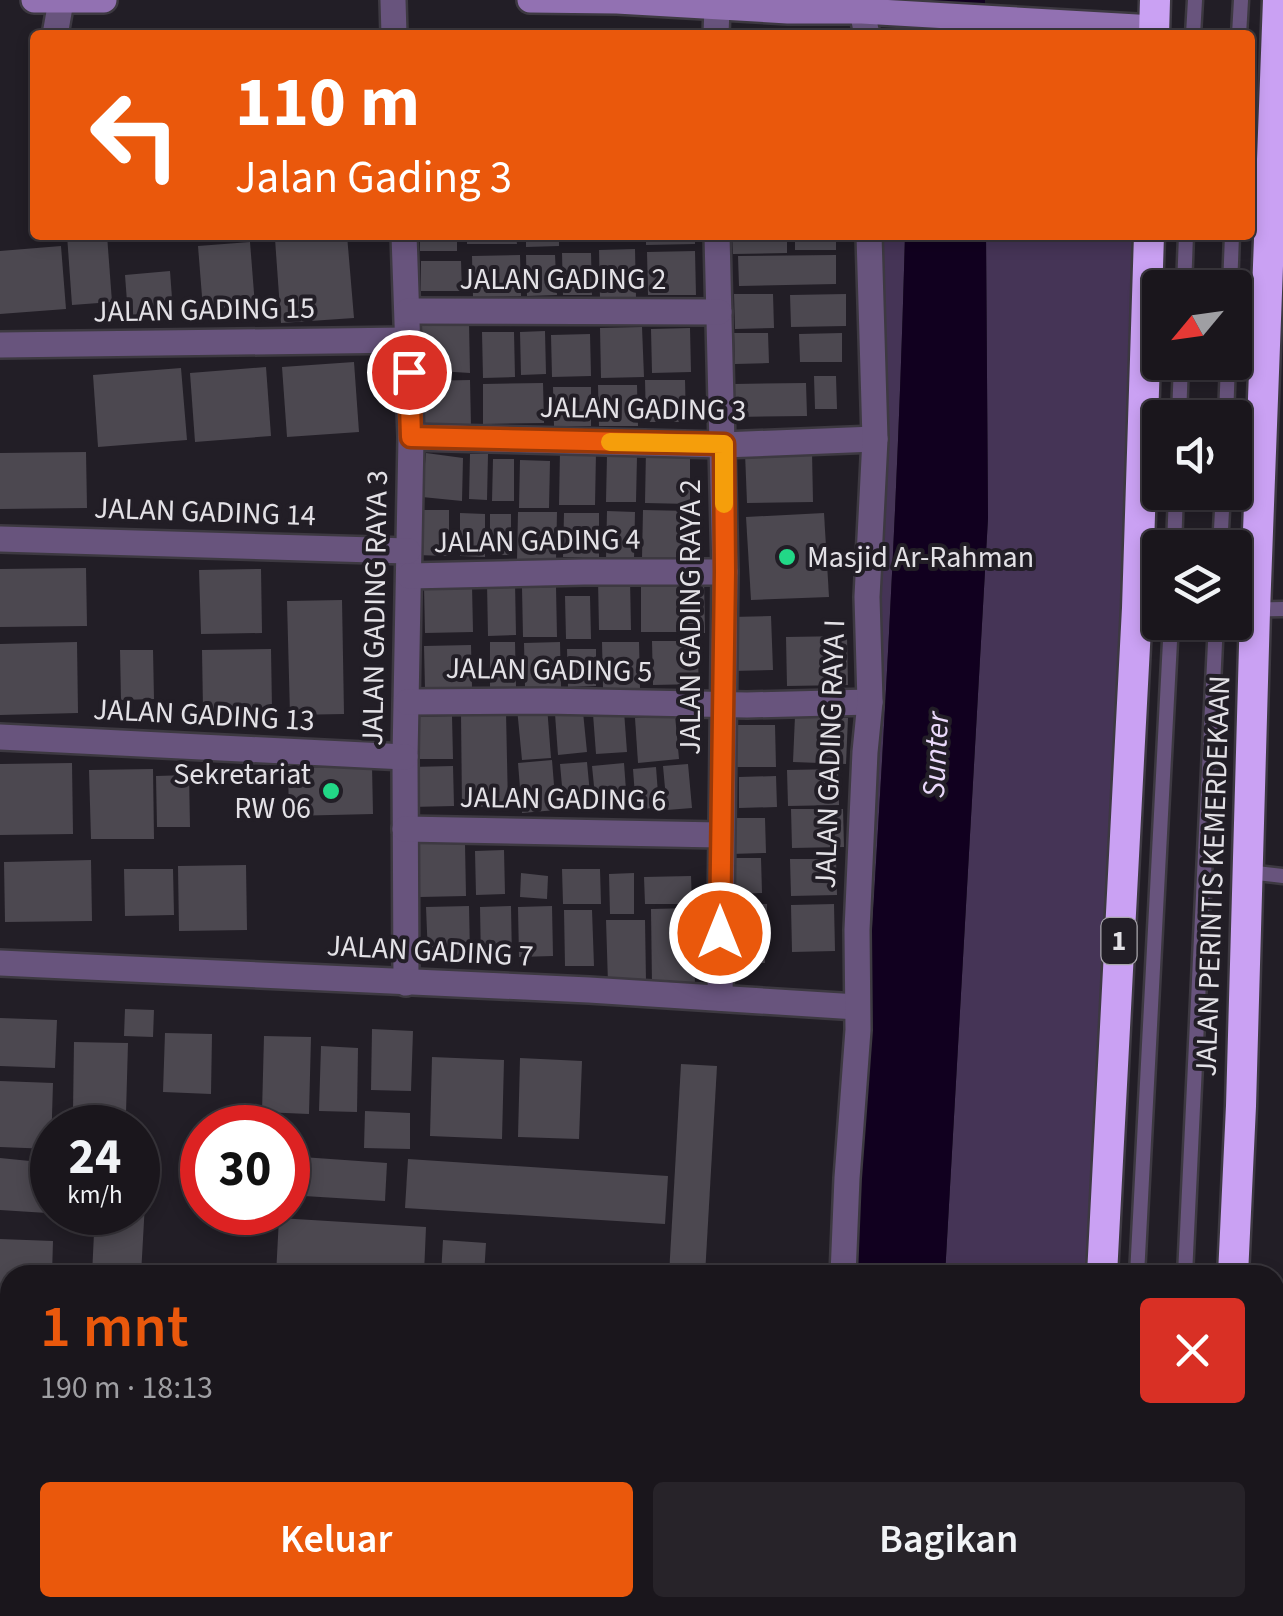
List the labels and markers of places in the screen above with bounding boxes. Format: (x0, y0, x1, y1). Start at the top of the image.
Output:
pin (367, 330, 452, 415)
place label: Masjid Ar-Rahman (807, 536, 1034, 579)
marker: Masjid Ar-Rahman (776, 546, 798, 568)
place label: Sekretariat RW 06 (173, 753, 311, 830)
marker: Sekretariat RW 06 (320, 780, 342, 802)

